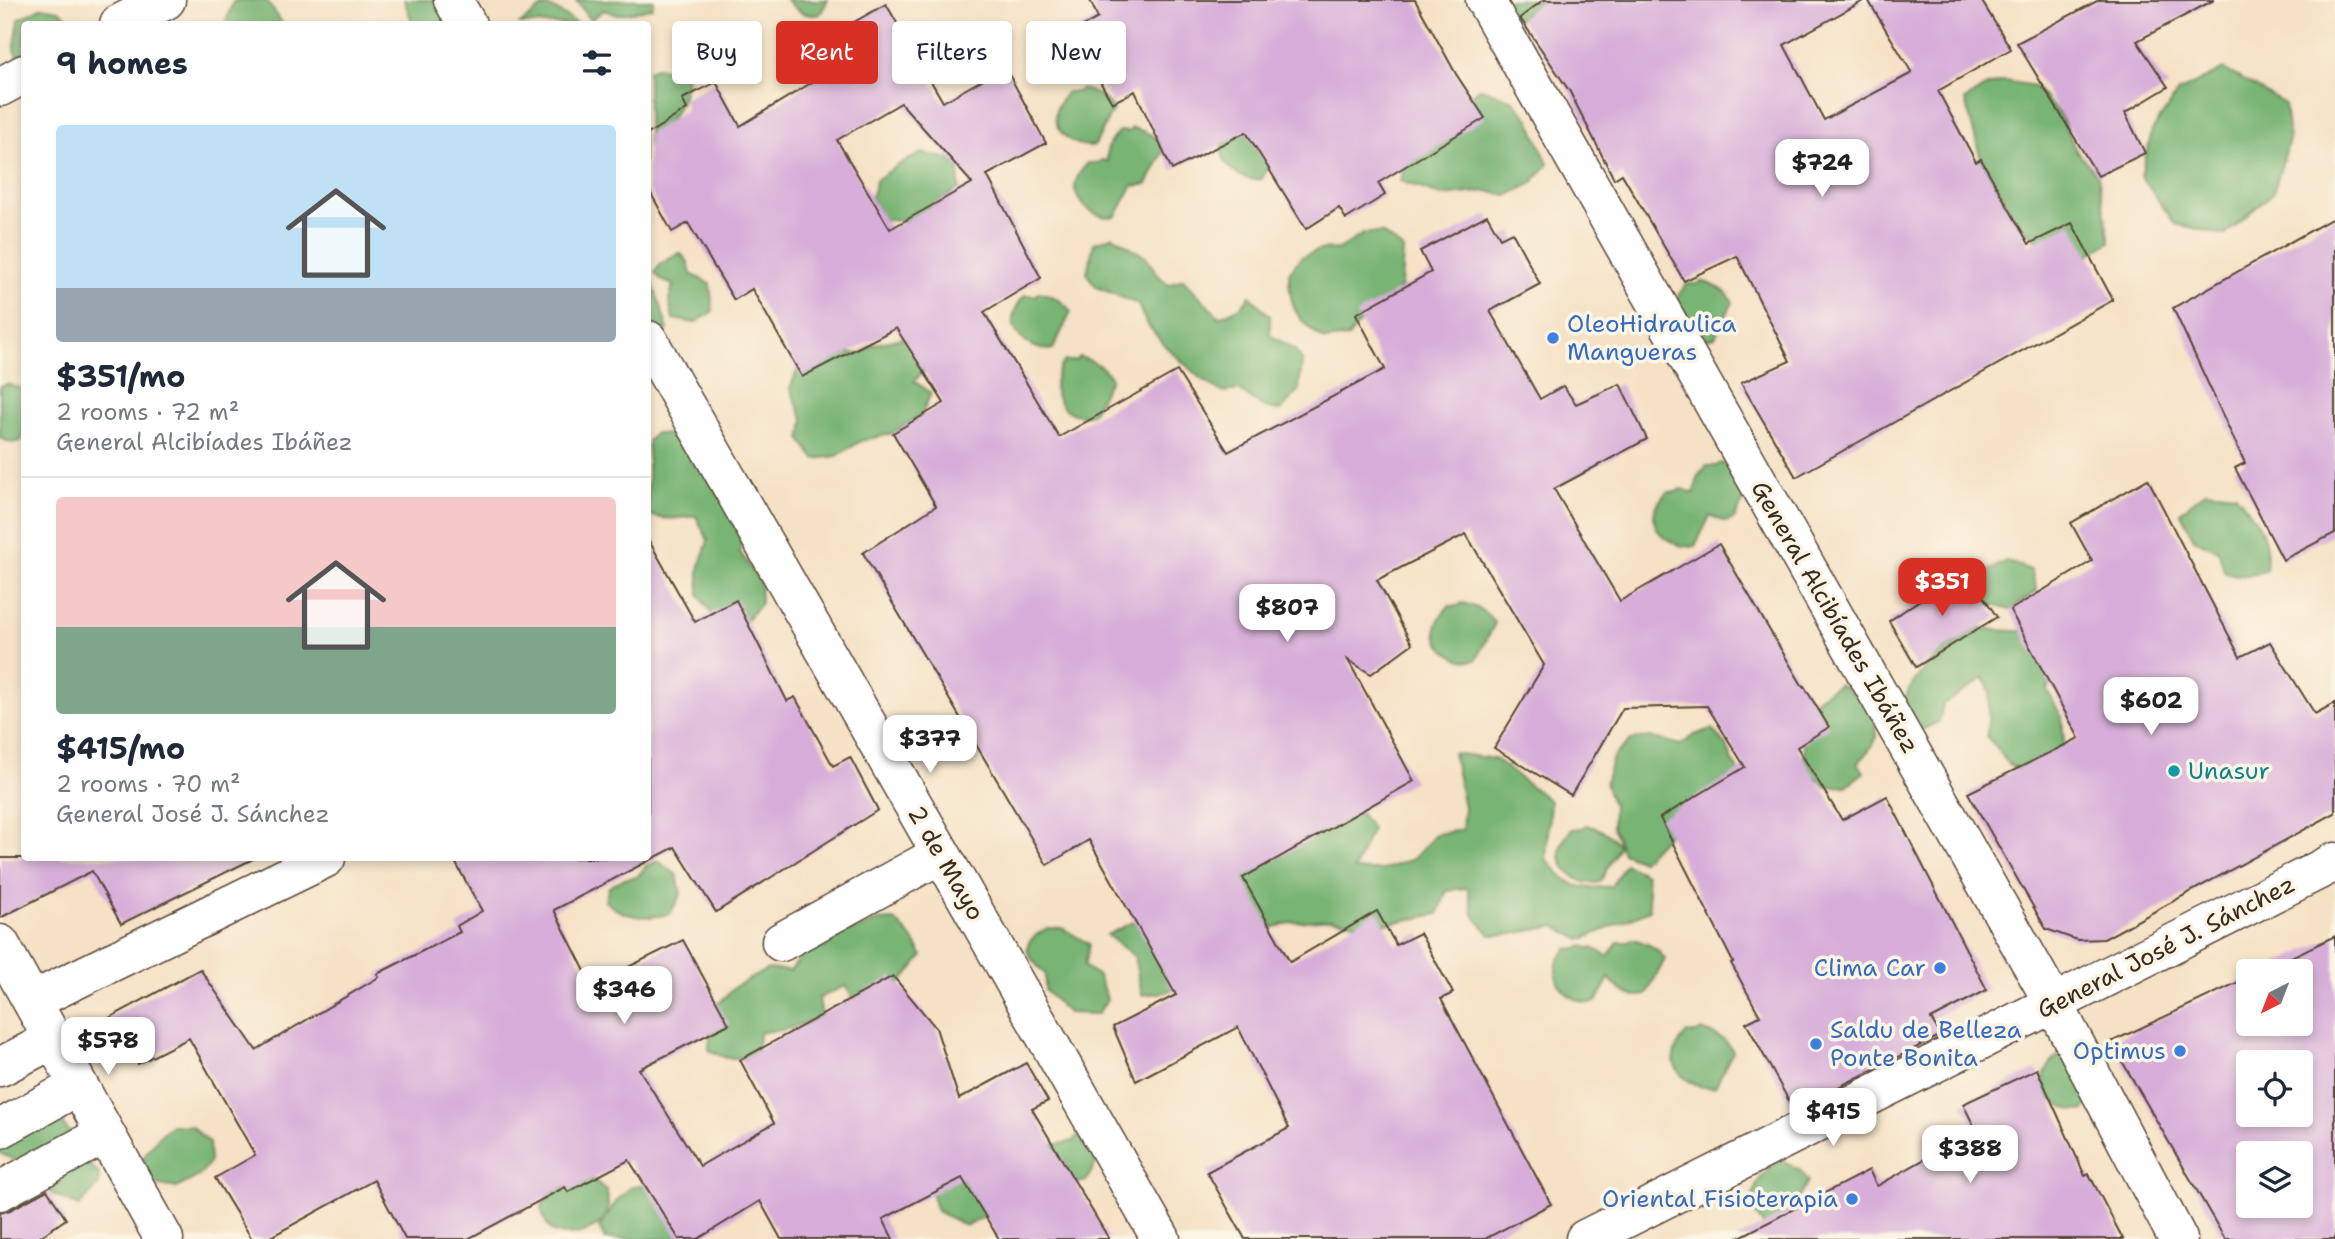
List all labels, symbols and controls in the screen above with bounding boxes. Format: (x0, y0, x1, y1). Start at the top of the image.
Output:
chip: Buy (672, 21, 762, 84)
chip: Rent (776, 21, 878, 84)
chip: Filters (892, 21, 1012, 84)
chip: New (1026, 21, 1126, 84)
text: 9 homes (56, 43, 188, 84)
icon: filters (578, 44, 616, 82)
pin: $724 (1781, 140, 1863, 199)
text: $724 (1791, 147, 1853, 177)
icon: home (273, 170, 399, 296)
place label: OleoHidraulica Mangueras (1567, 308, 1737, 368)
marker: OleoHidraulica Mangueras (1545, 330, 1561, 346)
text: $351/mo (56, 356, 186, 397)
text: 2 rooms · 72 m² (56, 397, 239, 427)
text: General Alcibíades Ibáñez (56, 427, 353, 457)
street label: General Alcibíades Ibáñez (1744, 475, 1926, 759)
icon: home (273, 542, 399, 668)
pin: $351 (1901, 558, 1983, 618)
text: $351 (1914, 566, 1970, 596)
pin: $807 (1246, 584, 1328, 644)
text: $807 (1255, 592, 1319, 622)
pin: $602 (2110, 678, 2192, 737)
text: $602 (2119, 685, 2183, 715)
pin: $377 (889, 716, 971, 775)
text: $377 (899, 723, 961, 753)
text: $415/mo (56, 728, 185, 769)
place label: Unasur (2188, 755, 2270, 787)
marker: Unasur (2166, 763, 2182, 779)
text: 2 rooms · 70 m² (56, 769, 241, 799)
text: General José J. Sánchez (56, 799, 329, 829)
street label: 2 de Mayo (900, 800, 992, 926)
street label: General José J. Sánchez (2032, 868, 2300, 1026)
place label: Clima Car (1814, 952, 1926, 984)
north arrow (2236, 959, 2314, 1036)
map controls (2236, 959, 2313, 1218)
marker: Clima Car (1932, 960, 1948, 976)
pin: $346 (583, 967, 665, 1026)
text: $346 (592, 974, 656, 1004)
place label: Saldu de Belleza Ponte Bonita (1830, 1014, 2022, 1074)
pin: $578 (67, 1018, 149, 1077)
text: $578 (77, 1025, 139, 1055)
place label: Optimus (2073, 1035, 2166, 1067)
marker: Saldu de Belleza Ponte Bonita (1808, 1036, 1824, 1052)
marker: Optimus (2172, 1043, 2188, 1059)
button: locate (2236, 1050, 2313, 1127)
pin: $415 (1792, 1088, 1874, 1148)
text: $415 (1805, 1096, 1861, 1126)
pin: $388 (1929, 1126, 2011, 1185)
text: $388 (1938, 1133, 2002, 1163)
button: layers (2236, 1141, 2313, 1218)
place label: Oriental Fisioterapia (1602, 1183, 1838, 1215)
marker: Oriental Fisioterapia (1844, 1191, 1860, 1207)

